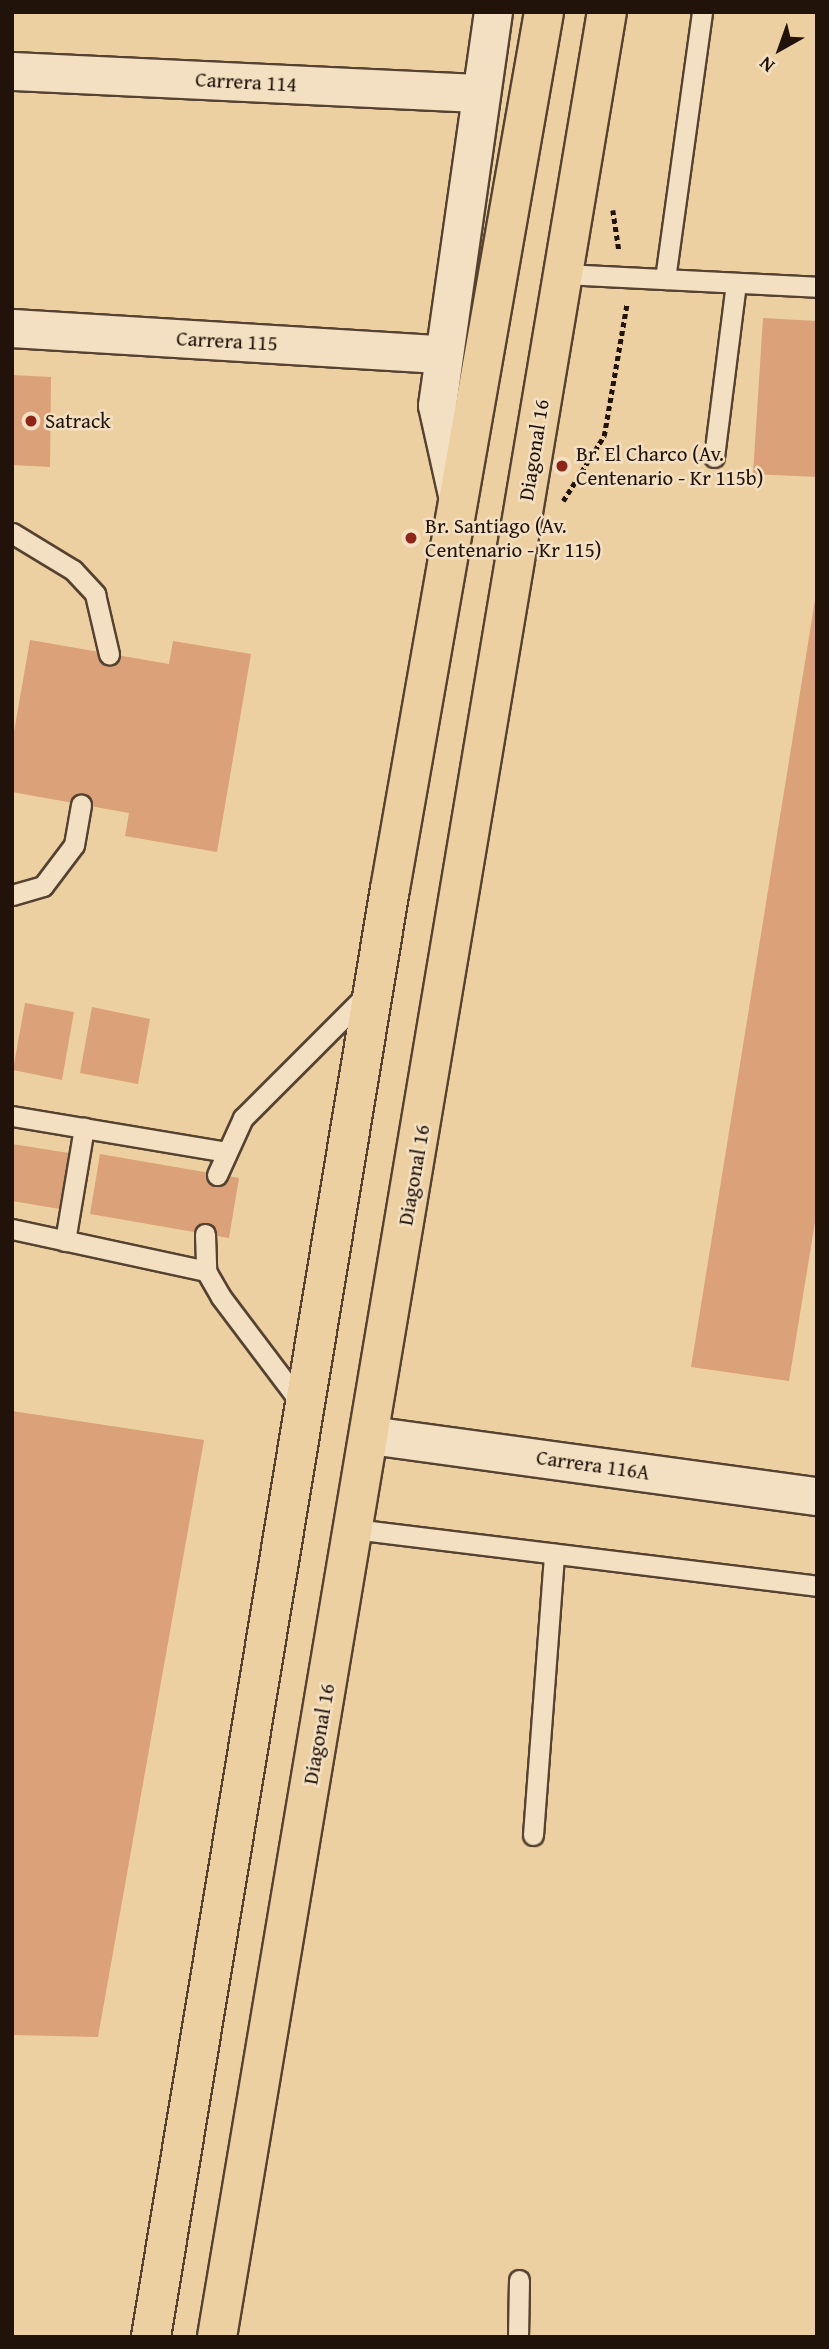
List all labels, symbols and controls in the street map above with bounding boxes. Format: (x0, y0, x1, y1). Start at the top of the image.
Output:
north arrow (745, 14, 815, 84)
text: N (753, 50, 780, 80)
street label: Carrera 114 (195, 67, 297, 97)
street label: Carrera 115 (176, 326, 278, 356)
street label: Diagonal 16 (514, 398, 554, 502)
place label: Satrack (45, 408, 111, 434)
marker: Satrack (23, 413, 39, 429)
place label: Br. El Charco (Av. Centenario - Kr 115b) (576, 441, 763, 491)
marker: Br. El Charco (Av. Centenario - Kr 115b) (554, 458, 570, 474)
place label: Br. Santiago (Av. Centenario - Kr 115) (425, 513, 602, 563)
marker: Br. Santiago (Av. Centenario - Kr 115) (403, 530, 419, 546)
street label: Diagonal 16 (393, 1122, 435, 1228)
street label: Carrera 116A (535, 1445, 651, 1485)
street label: Diagonal 16 (298, 1681, 340, 1787)

